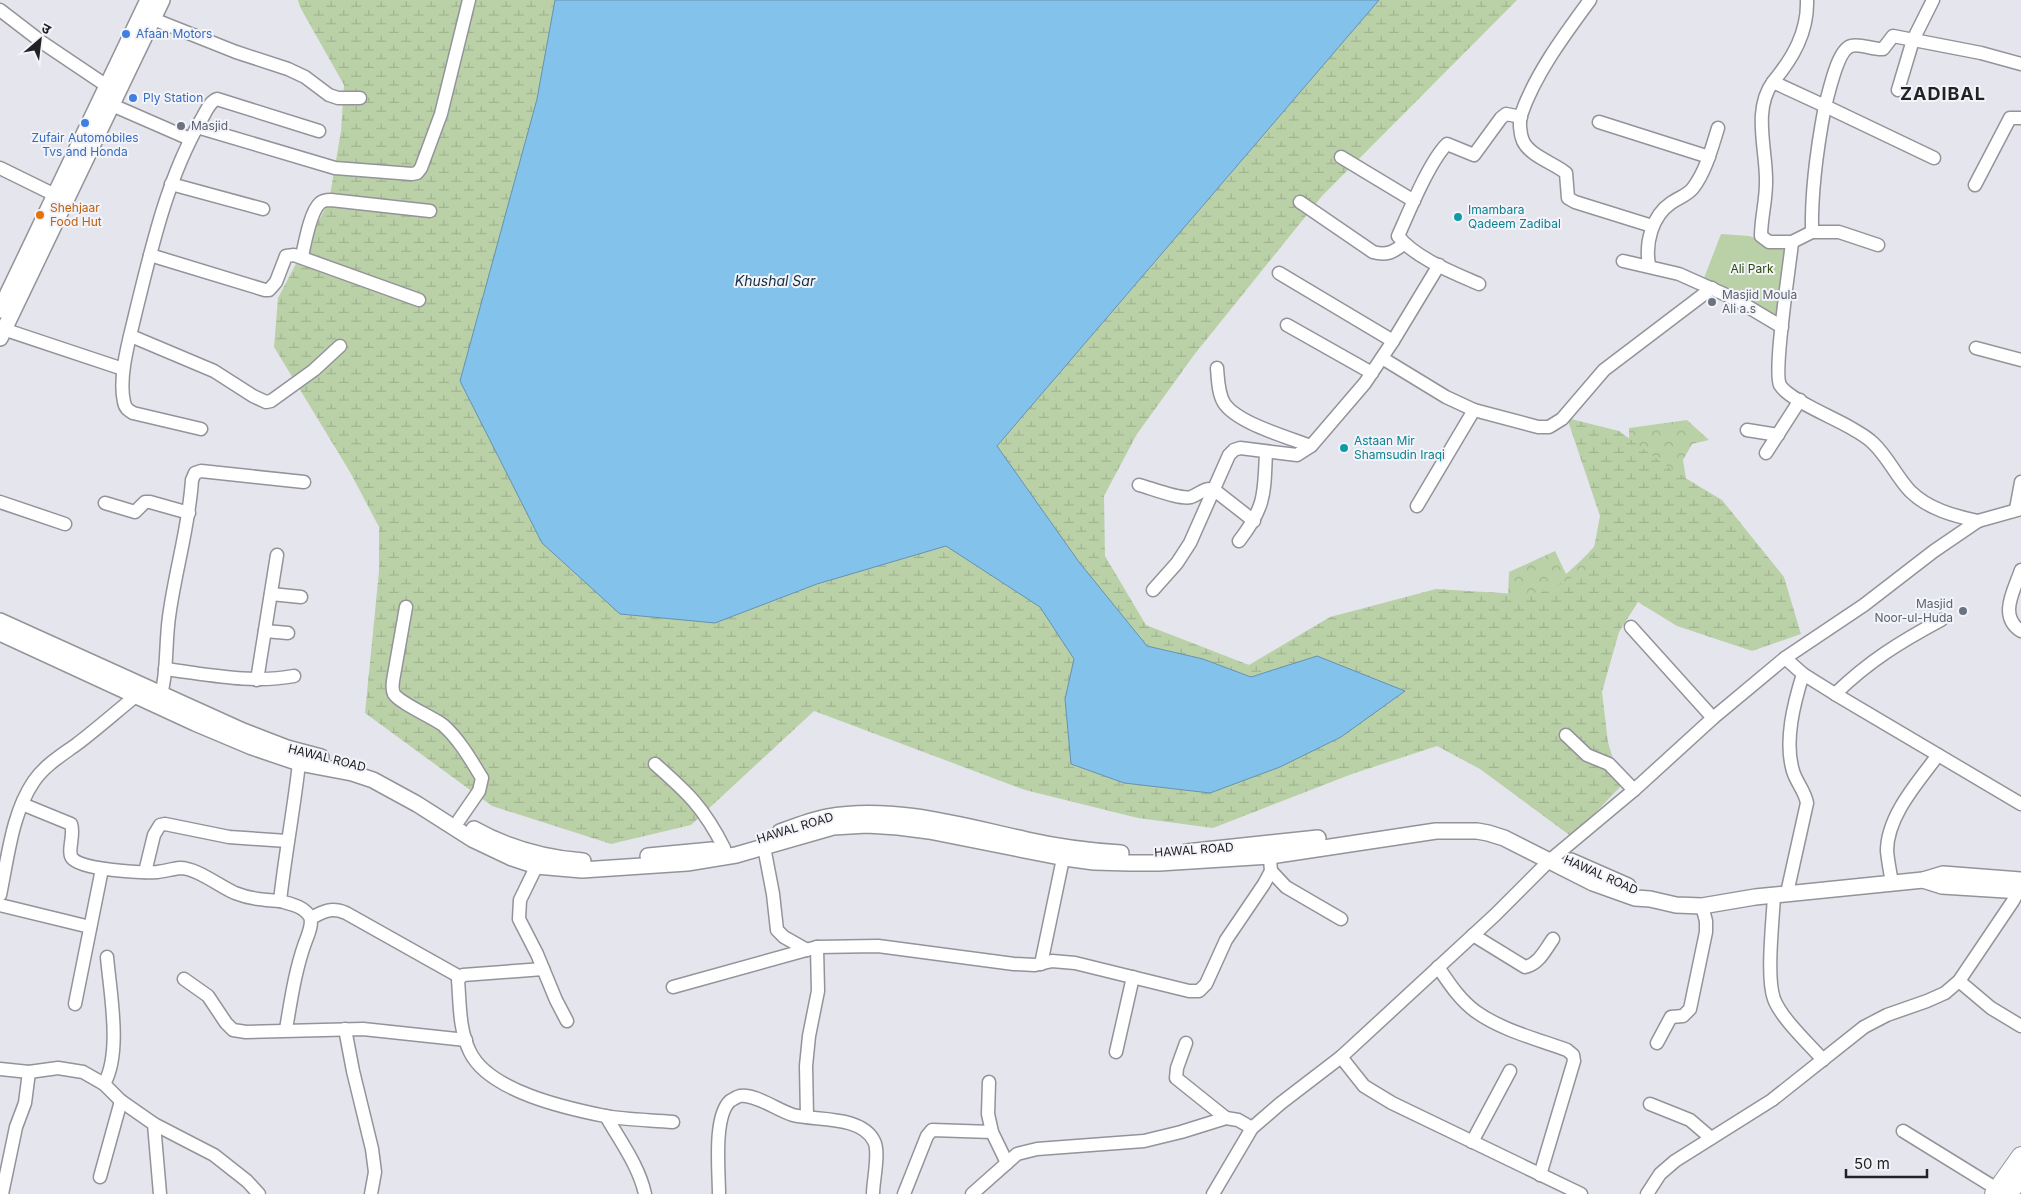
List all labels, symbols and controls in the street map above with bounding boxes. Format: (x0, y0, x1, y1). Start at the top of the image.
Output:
north arrow (15, 15, 65, 65)
text: उ (39, 19, 55, 38)
place label: Afaan Motors (136, 26, 212, 41)
marker: Afaan Motors (120, 28, 132, 40)
district label: ZADIBAL (1900, 83, 1986, 104)
place label: Ply Station (143, 90, 203, 105)
marker: Ply Station (127, 92, 139, 104)
marker: Zufair Automobiles Tvs and Honda (79, 117, 91, 129)
place label: Masjid (191, 118, 228, 133)
marker: Masjid (175, 120, 187, 132)
place label: Zufair Automobiles Tvs and Honda (31, 130, 139, 159)
place label: Shehjaar Food Hut (50, 200, 102, 229)
place label: Imambara Qadeem Zadibal (1468, 202, 1561, 231)
marker: Shehjaar Food Hut (34, 209, 46, 221)
marker: Imambara Qadeem Zadibal (1452, 211, 1464, 223)
park label: Ali Park (1730, 261, 1774, 276)
water label: Khushal Sar (735, 272, 816, 289)
place label: Masjid Moula Ali a.s (1722, 287, 1797, 316)
marker: Masjid Moula Ali a.s (1706, 296, 1718, 308)
place label: Astaan Mir Shamsudin Iraqi (1354, 433, 1445, 462)
marker: Astaan Mir Shamsudin Iraqi (1338, 442, 1350, 454)
place label: Masjid Noor-ul-Huda (1874, 596, 1953, 625)
marker: Masjid Noor-ul-Huda (1957, 605, 1969, 617)
street label: HAWAL ROAD (287, 741, 368, 774)
street label: HAWAL ROAD (755, 809, 835, 846)
street label: HAWAL ROAD (1154, 839, 1234, 860)
street label: HAWAL ROAD (1562, 852, 1641, 898)
scale bar (1846, 1146, 1927, 1178)
text: 50 m (1854, 1154, 1890, 1173)

